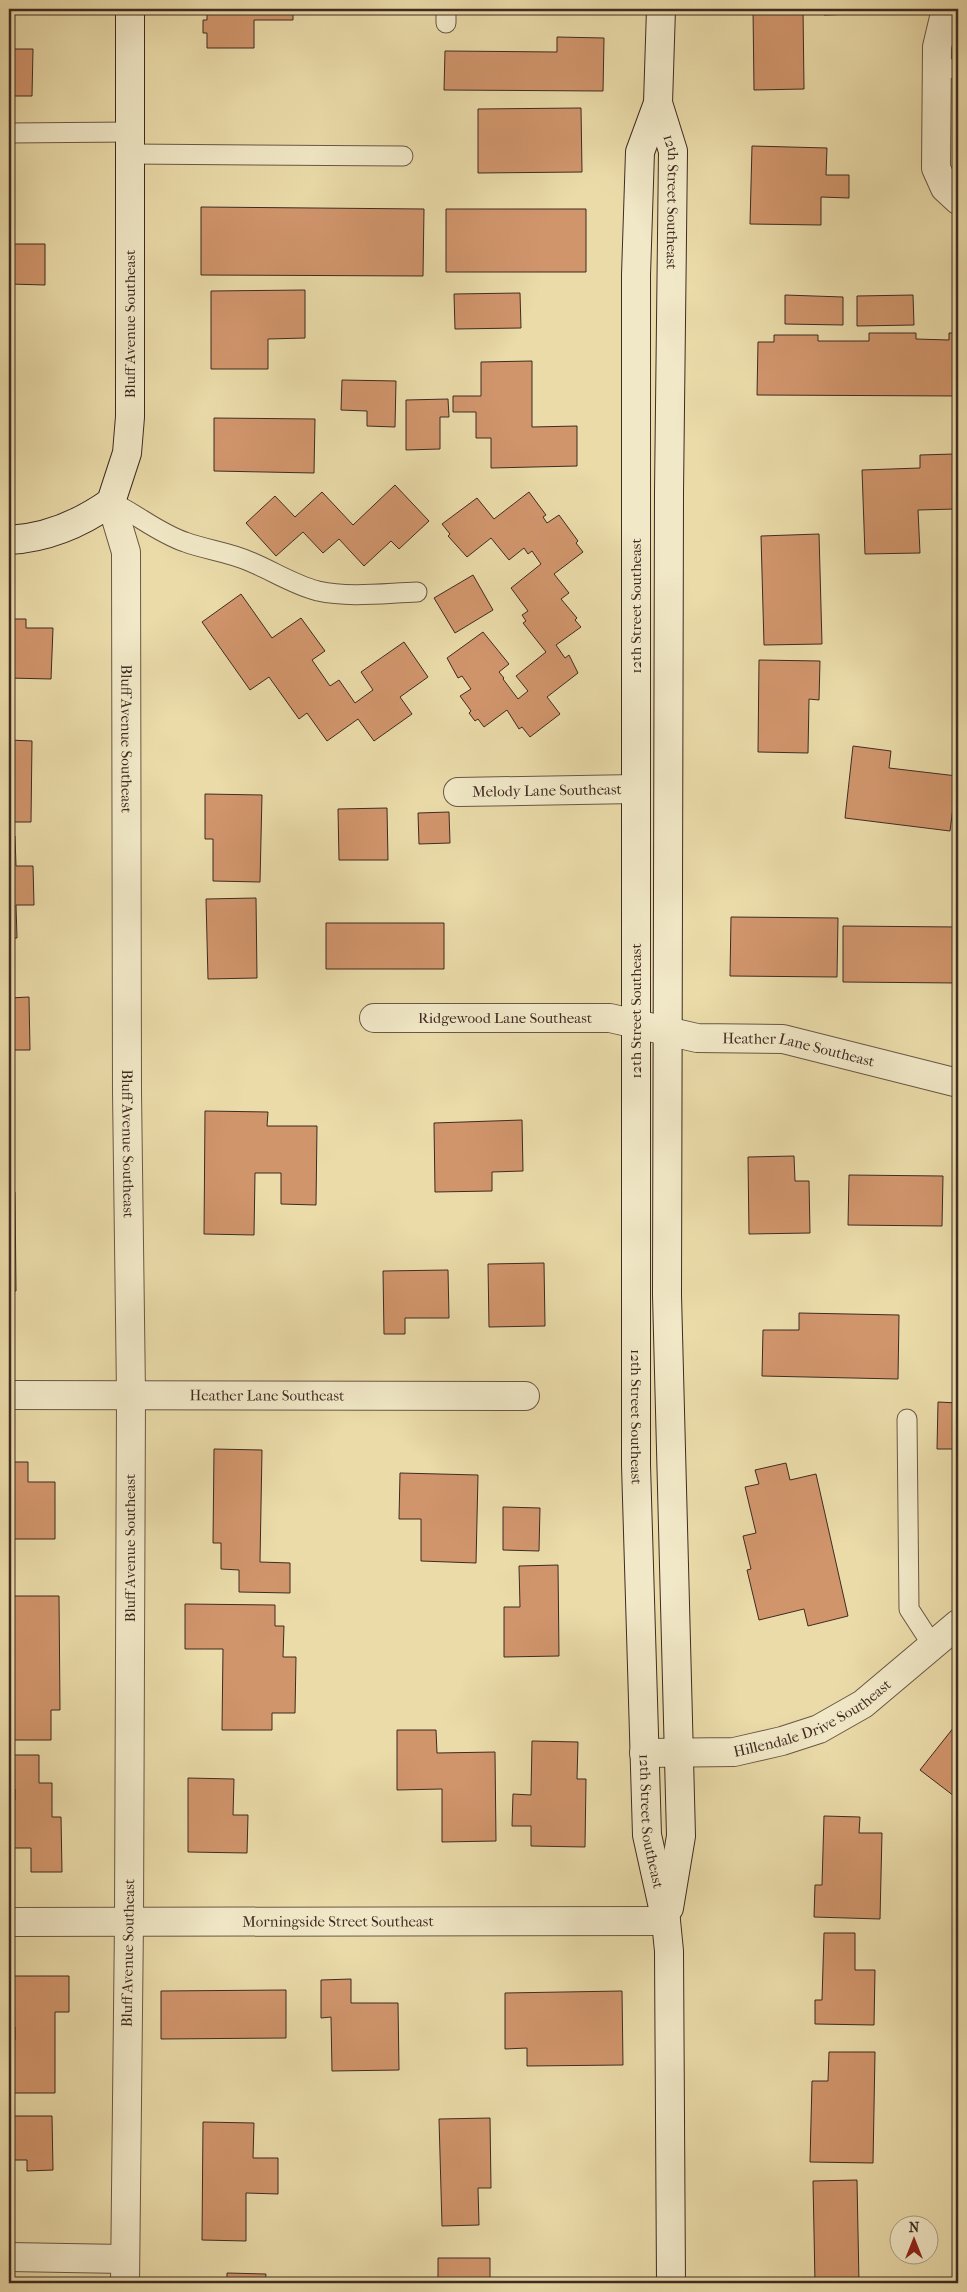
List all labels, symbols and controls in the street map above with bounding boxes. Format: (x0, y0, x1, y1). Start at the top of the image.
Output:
street label: 12th Street Southeast (659, 132, 682, 270)
street label: Bluff Avenue Southeast (121, 249, 139, 398)
street label: 12th Street Southeast (627, 538, 645, 674)
street label: Bluff Avenue Southeast (117, 664, 135, 814)
street label: Melody Lane Southeast (472, 780, 623, 801)
street label: 12th Street Southeast (627, 943, 645, 1079)
street label: Ridgewood Lane Southeast (418, 1009, 593, 1027)
street label: Heather Lane Southeast (722, 1029, 877, 1071)
street label: Bluff Avenue Southeast (118, 1069, 138, 1219)
street label: 12th Street Southeast (627, 1349, 646, 1485)
street label: Heather Lane Southeast (190, 1386, 345, 1405)
street label: Bluff Avenue Southeast (121, 1473, 139, 1622)
street label: Hillendale Drive Southeast (732, 1675, 895, 1761)
street label: 12th Street Southeast (636, 1753, 668, 1891)
street label: Bluff Avenue Southeast (118, 1878, 138, 2027)
street label: Morningside Street Southeast (242, 1912, 434, 1931)
north arrow (890, 2214, 940, 2264)
text: N (909, 2219, 920, 2236)

